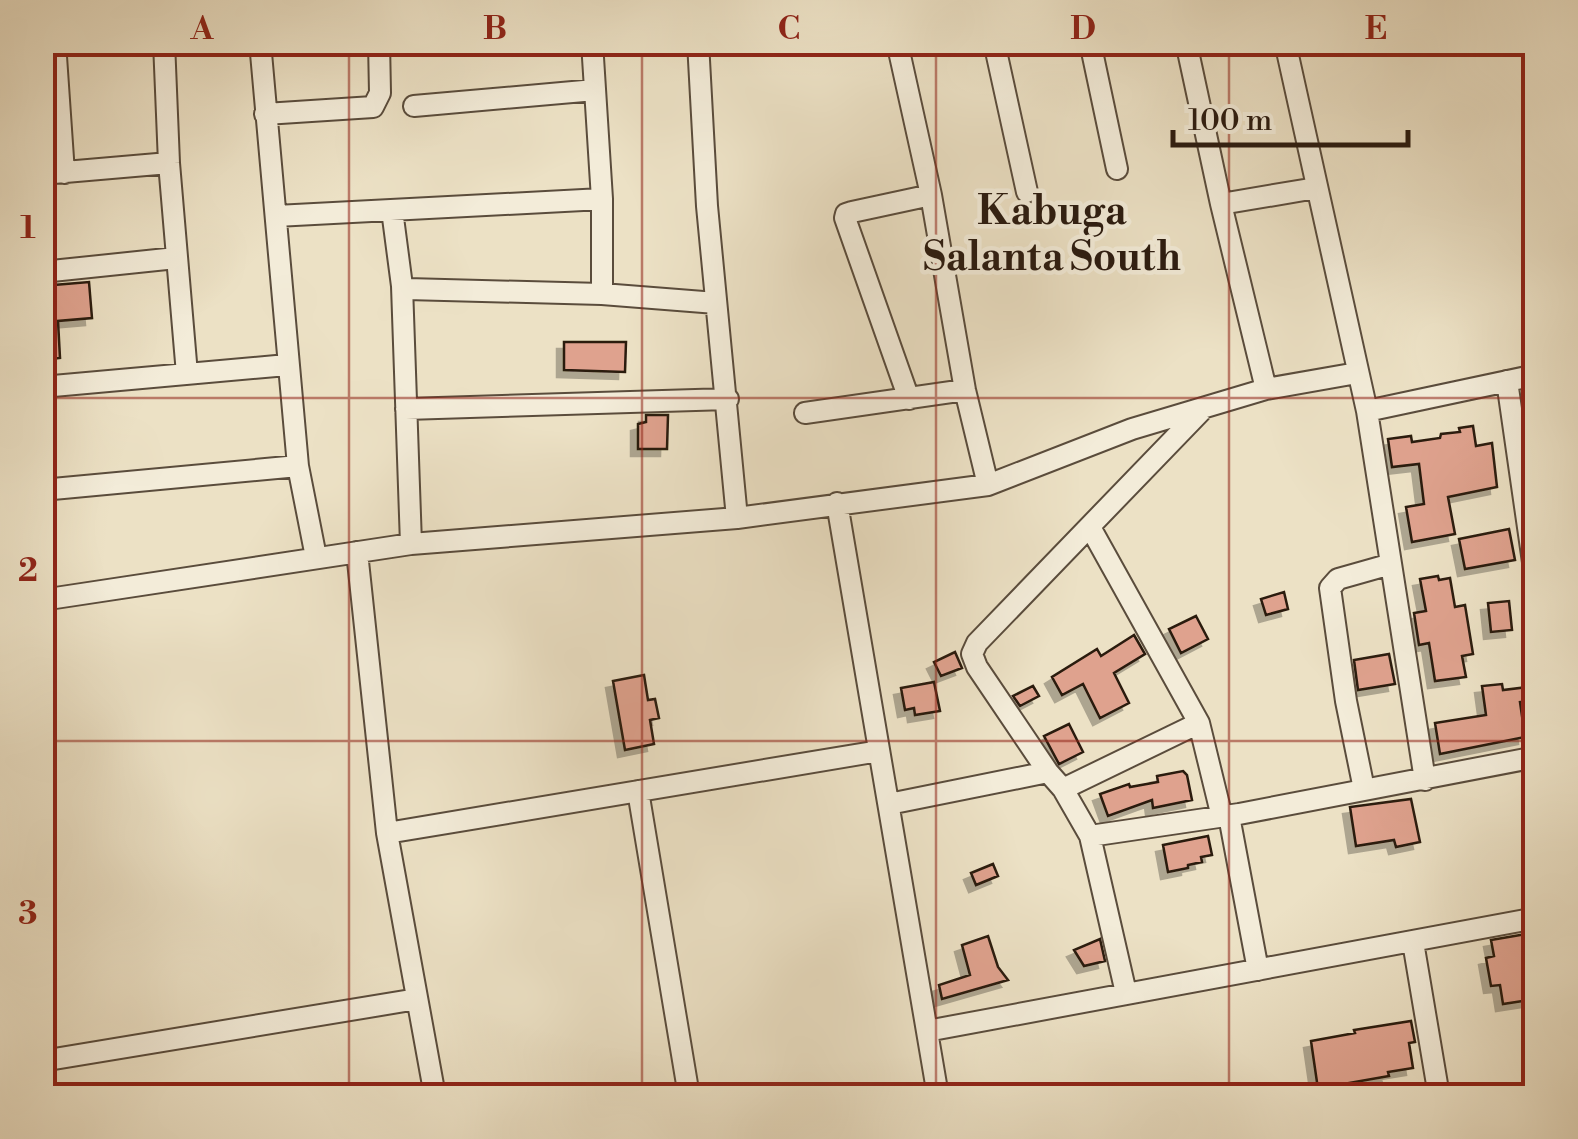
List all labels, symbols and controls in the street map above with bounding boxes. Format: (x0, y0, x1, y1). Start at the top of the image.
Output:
text: A (190, 9, 215, 49)
text: B (483, 9, 507, 49)
text: C (778, 9, 800, 49)
text: D (1070, 9, 1096, 49)
text: E (1365, 9, 1387, 49)
scale bar (1173, 85, 1408, 147)
text: 100 m (1188, 102, 1272, 140)
district label: Kabuga Salanta South (923, 187, 1181, 283)
text: 1 (20, 208, 36, 248)
text: 2 (18, 551, 38, 591)
text: 3 (18, 894, 38, 934)

